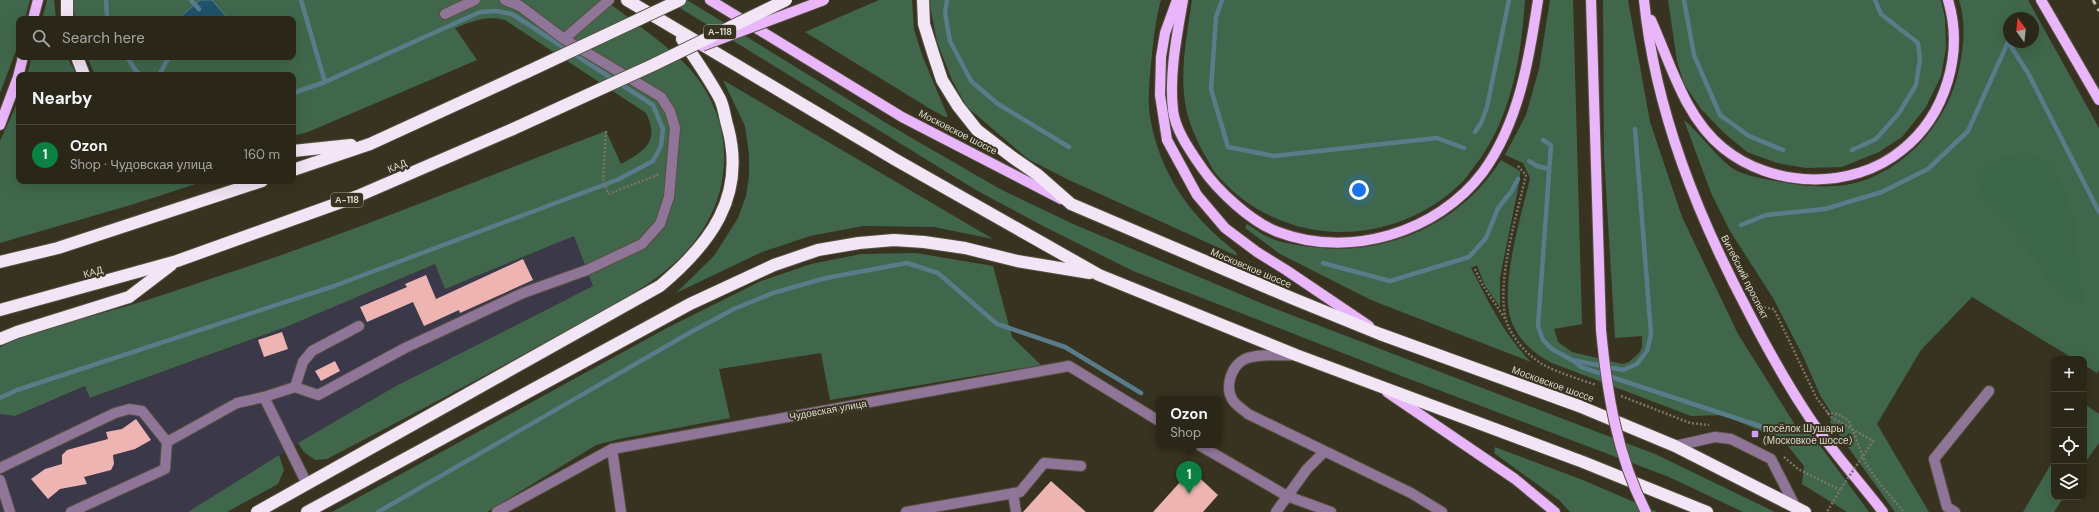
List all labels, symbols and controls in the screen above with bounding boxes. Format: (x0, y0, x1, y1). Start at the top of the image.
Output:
north arrow (2003, 12, 2039, 48)
search box (16, 16, 296, 60)
road number: А-118 (704, 25, 736, 39)
icon: search (30, 27, 52, 49)
text: Search here (62, 28, 145, 48)
text: Nearby (32, 87, 92, 109)
street label: Московское шоссе (916, 107, 1000, 158)
text: Ozon (70, 136, 108, 156)
text: 1 (43, 146, 47, 163)
text: 160 m (244, 146, 280, 163)
text: Shop · Чудовская улица (70, 156, 213, 173)
street label: КАД (385, 156, 409, 176)
your location (1349, 180, 1369, 200)
road number: А-118 (331, 193, 363, 207)
street label: Витебский проспект (1718, 233, 1772, 322)
street label: Московское шоссе (1209, 245, 1294, 291)
street label: КАД (82, 263, 104, 281)
map controls (2051, 356, 2087, 500)
button: + (2051, 356, 2087, 392)
street label: Московское шоссе (1510, 363, 1596, 405)
button: − (2051, 392, 2087, 428)
popup (1156, 396, 1222, 448)
street label: Чудовская улица (788, 397, 868, 423)
text: Ozon (1170, 404, 1208, 424)
place label: посёлок Шушары (Московкое шоссе) (1763, 422, 1853, 447)
text: Shop (1170, 424, 1201, 441)
button: locate (2051, 428, 2087, 464)
marker: посёлок Шушары (Московкое шоссе) (1750, 429, 1760, 439)
pin: 1 (1176, 461, 1202, 494)
button: layers (2051, 464, 2087, 500)

